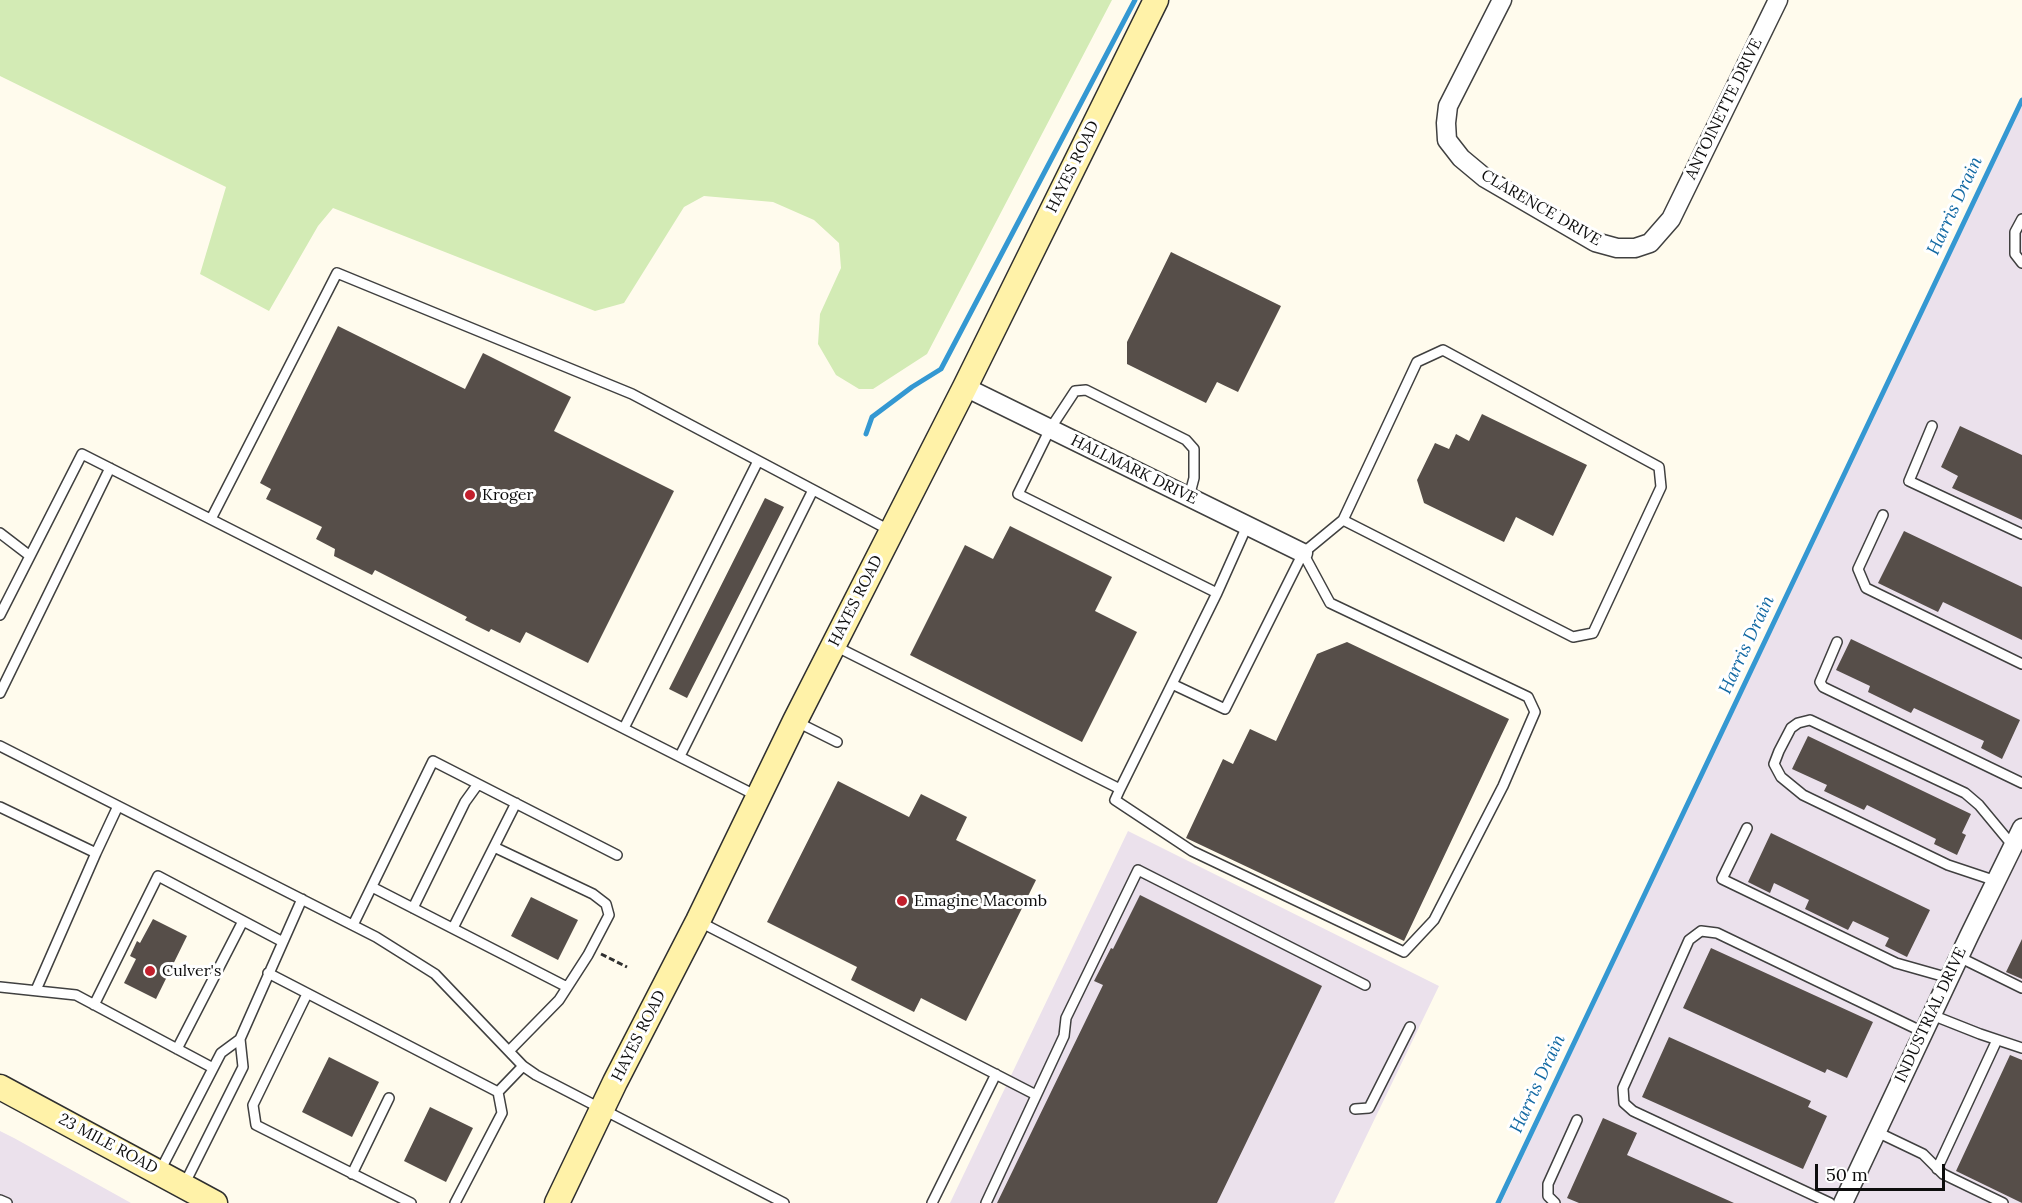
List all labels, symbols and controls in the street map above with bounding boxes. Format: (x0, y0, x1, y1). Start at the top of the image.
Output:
street label: ANTOINETTE DRIVE (1681, 35, 1767, 183)
street label: HAYES ROAD (1042, 118, 1104, 216)
water label: Harris Drain (1923, 153, 1987, 259)
street label: CLARENCE DRIVE (1477, 166, 1605, 250)
street label: HALLMARK DRIVE (1068, 431, 1200, 509)
place label: Kroger (482, 485, 533, 505)
marker: Kroger (463, 488, 477, 502)
street label: HAYES ROAD (825, 552, 887, 650)
water label: Harris Drain (1715, 592, 1779, 698)
place label: Emagine Macomb (914, 891, 1047, 911)
marker: Emagine Macomb (895, 894, 909, 908)
street label: INDUSTRIAL DRIVE (1891, 944, 1971, 1086)
place label: Culver's (162, 961, 221, 981)
marker: Culver's (143, 964, 157, 978)
street label: HAYES ROAD (608, 987, 670, 1085)
water label: Harris Drain (1506, 1031, 1570, 1137)
street label: 23 MILE ROAD (55, 1110, 161, 1178)
scale bar (1818, 1152, 1948, 1190)
text: 50 m (1826, 1163, 1868, 1186)

